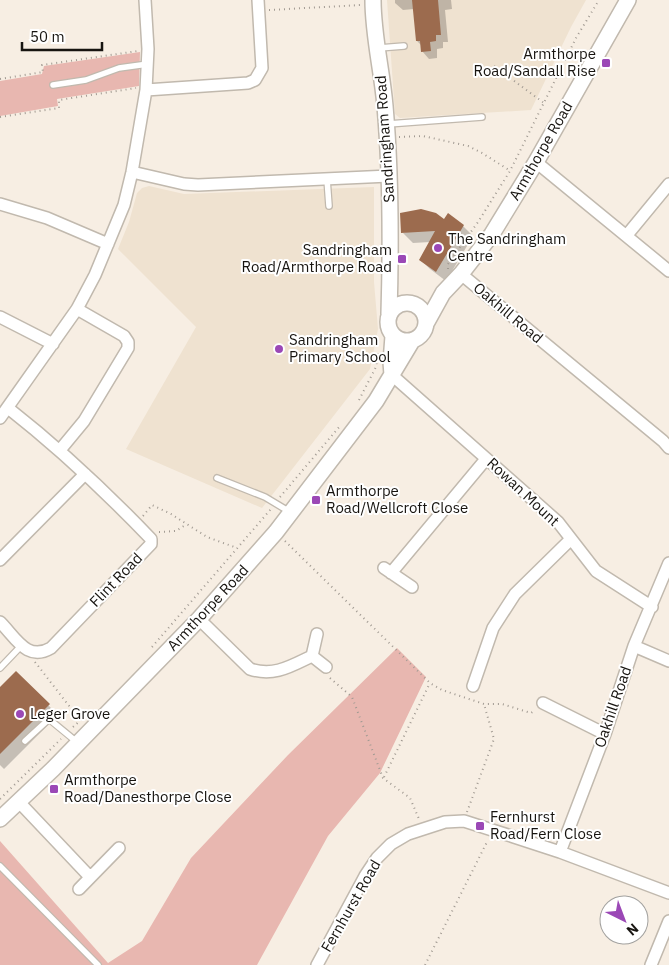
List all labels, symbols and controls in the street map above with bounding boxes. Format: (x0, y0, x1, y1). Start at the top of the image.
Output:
scale bar (22, 20, 102, 52)
text: 50 m (30, 27, 65, 46)
place label: Armthorpe Road/Sandall Rise (474, 44, 596, 80)
marker: Armthorpe Road/Sandall Rise (600, 57, 612, 69)
street label: Sandringham Road (371, 75, 398, 203)
street label: Armthorpe Road (505, 98, 577, 204)
place label: The Sandringham Centre (448, 229, 566, 265)
place label: Sandringham Road/Armthorpe Road (242, 240, 392, 276)
marker: The Sandringham Centre (432, 242, 444, 254)
marker: Sandringham Road/Armthorpe Road (396, 253, 408, 265)
street label: Oakhill Road (470, 278, 547, 347)
place label: Sandringham Primary School (289, 330, 391, 366)
marker: Sandringham Primary School (273, 343, 285, 355)
street label: Rowan Mount (483, 453, 563, 530)
place label: Armthorpe Road/Wellcroft Close (326, 481, 468, 517)
marker: Armthorpe Road/Wellcroft Close (310, 494, 322, 506)
street label: Flint Road (85, 549, 146, 611)
street label: Armthorpe Road (163, 561, 252, 655)
street label: Oakhill Road (590, 664, 635, 750)
place label: Leger Grove (30, 704, 110, 723)
marker: Leger Grove (14, 708, 26, 720)
place label: Armthorpe Road/Danesthorpe Close (64, 770, 232, 806)
marker: Armthorpe Road/Danesthorpe Close (48, 783, 60, 795)
place label: Fernhurst Road/Fern Close (490, 807, 601, 843)
marker: Fernhurst Road/Fern Close (474, 820, 486, 832)
street label: Fernhurst Road (317, 856, 385, 955)
north arrow (599, 895, 649, 945)
text: N (623, 920, 642, 940)

